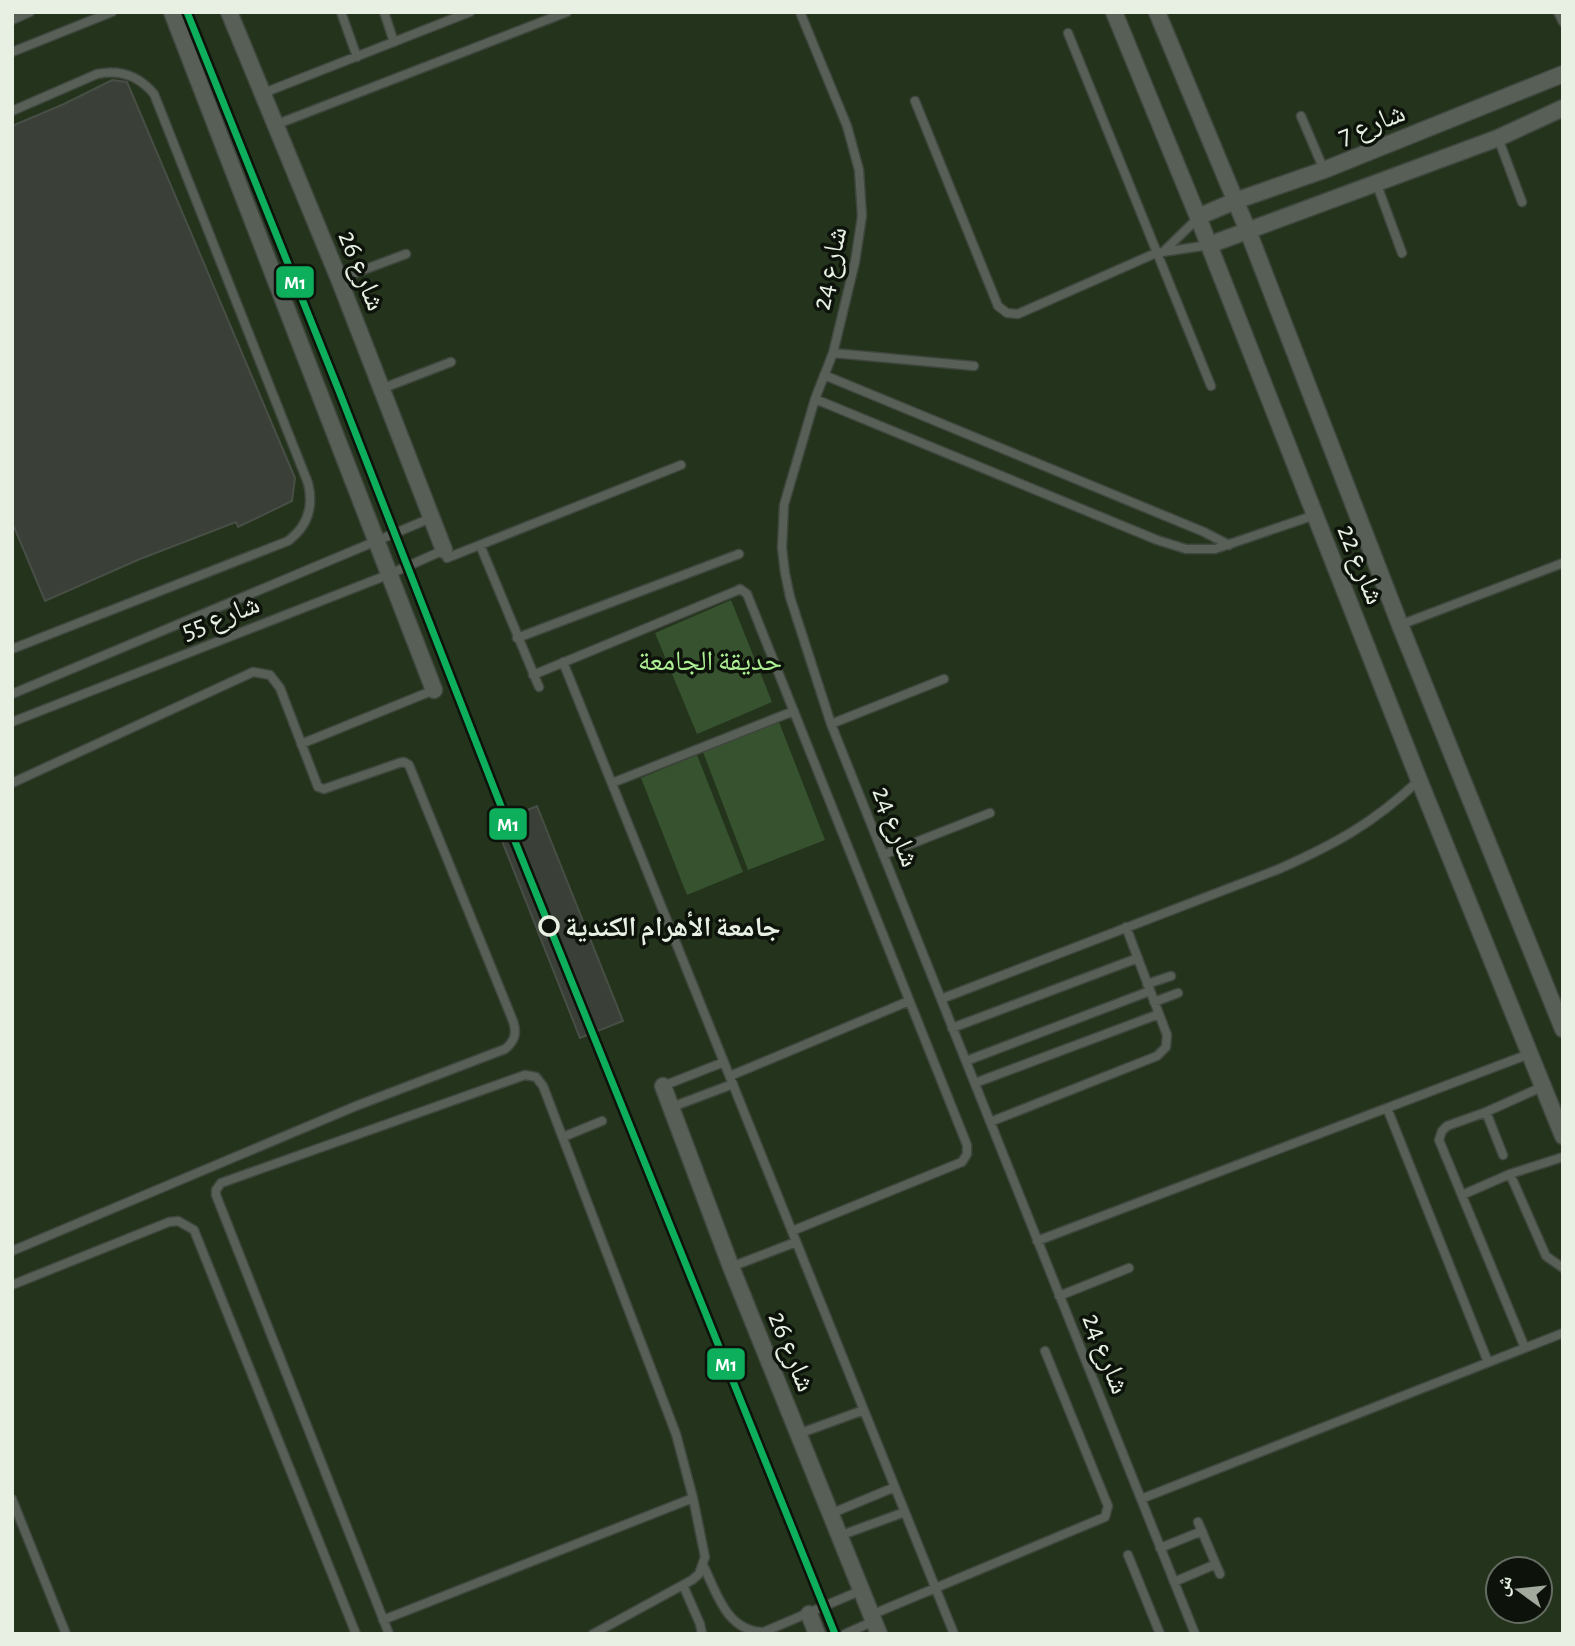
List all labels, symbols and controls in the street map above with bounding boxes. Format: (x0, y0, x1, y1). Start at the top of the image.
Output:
street label: شارع 7 (1334, 99, 1410, 153)
street label: شارع 24 (808, 224, 854, 313)
street label: شارع 26 (331, 227, 390, 316)
line badge: M1 (275, 265, 315, 299)
text: M1 (284, 274, 306, 293)
street label: شارع 22 (1330, 521, 1389, 609)
street label: شارع 55 (178, 590, 264, 647)
park label: حديقة الجامعة (638, 648, 782, 676)
street label: شارع 24 (865, 783, 924, 872)
line badge: M1 (488, 807, 528, 841)
text: M1 (497, 816, 519, 835)
place label: جامعة الأهرام الكندية (565, 911, 781, 946)
marker: جامعة الأهرام الكندية (539, 916, 559, 936)
street label: شارع 26 (761, 1308, 820, 1397)
street label: شارع 24 (1075, 1310, 1134, 1399)
line badge: M1 (706, 1347, 746, 1381)
text: M1 (715, 1356, 737, 1375)
north arrow (1484, 1555, 1554, 1625)
text: ش (1492, 1574, 1517, 1598)

